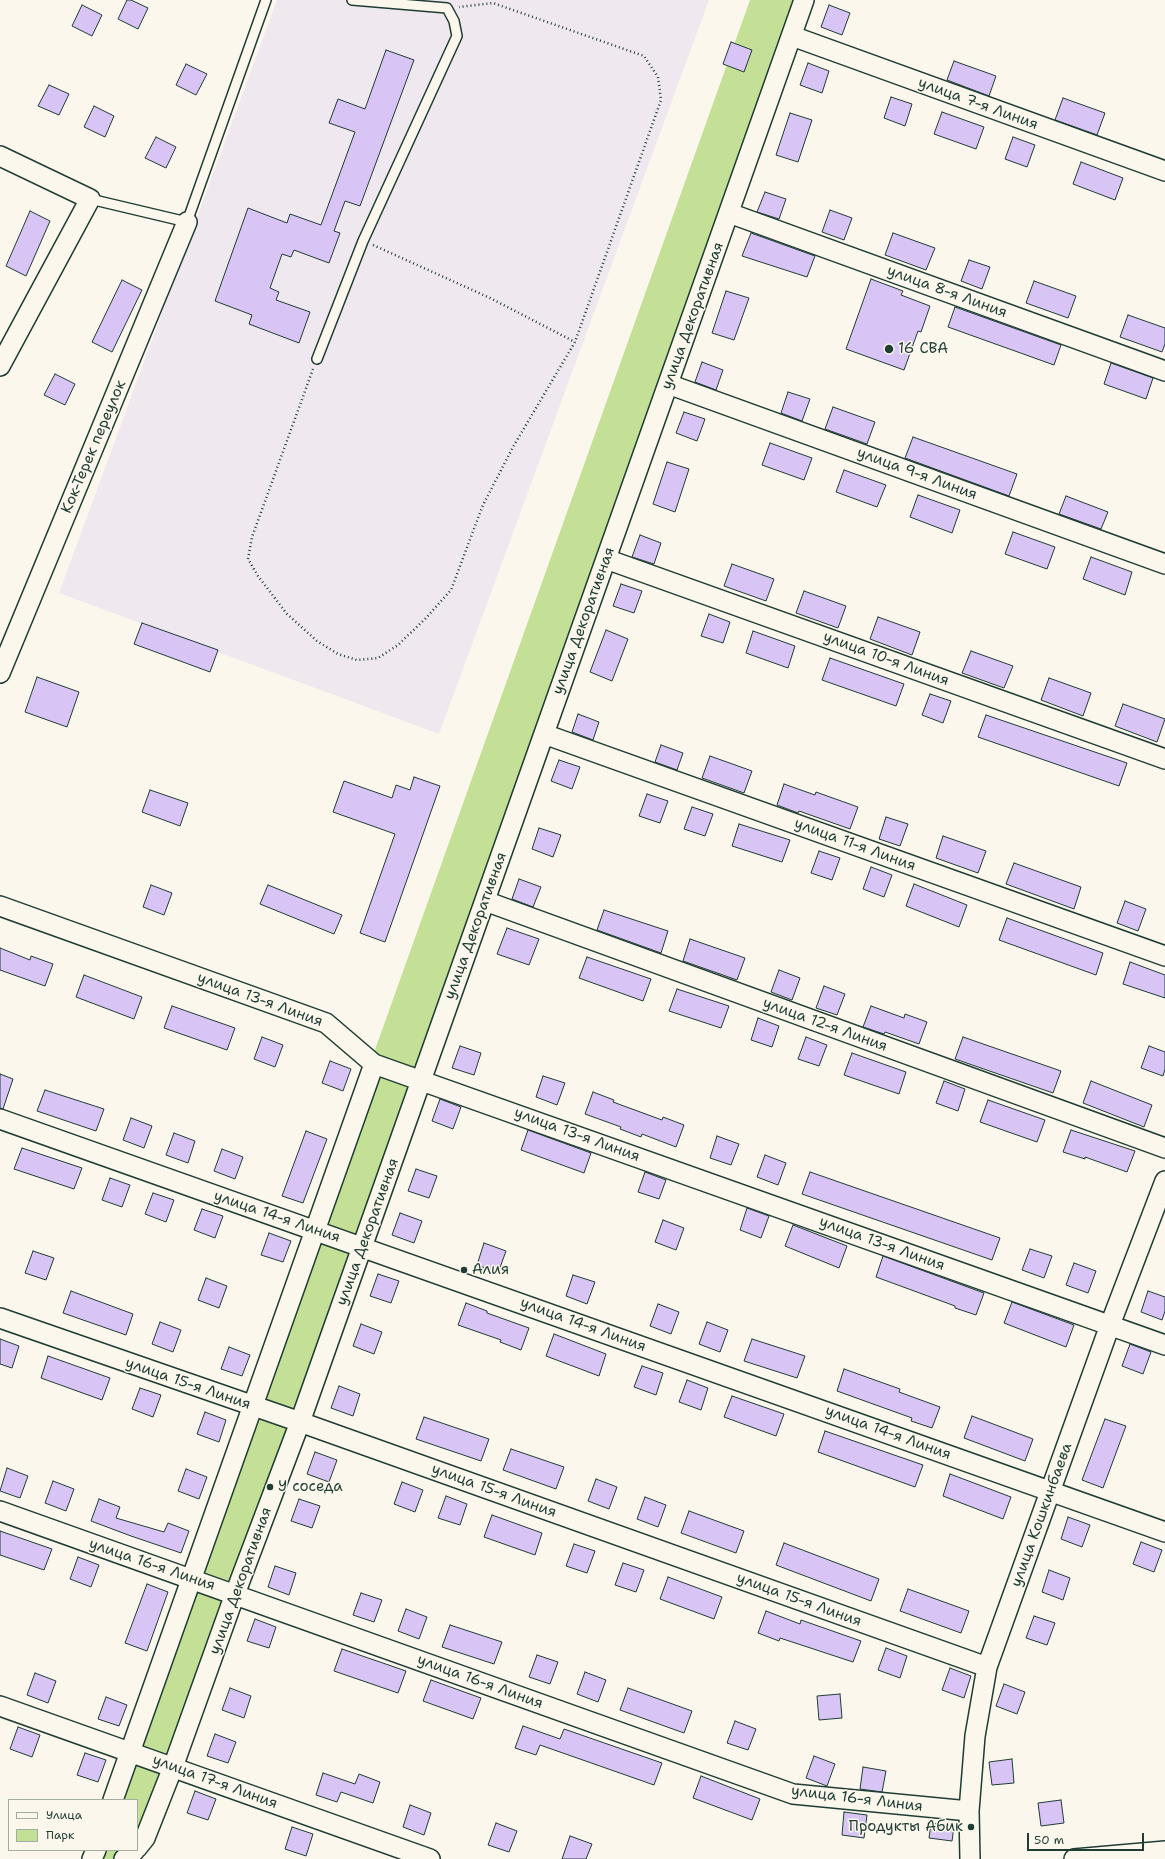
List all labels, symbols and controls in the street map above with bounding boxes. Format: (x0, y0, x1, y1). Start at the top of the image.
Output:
street label: улица 7-я Линия (916, 74, 1040, 134)
street label: улица Декоративная (658, 240, 728, 392)
street label: улица 8-я Линия (884, 262, 1010, 322)
place label: 16 СВА (898, 340, 948, 358)
marker: 16 СВА (883, 343, 895, 355)
street label: Кок-Терек переулок (58, 378, 130, 516)
street label: улица 9-я Линия (854, 444, 980, 504)
street label: улица Декоративная (549, 545, 619, 697)
street label: улица 10-я Линия (821, 628, 951, 690)
street label: улица 11-я Линия (792, 815, 918, 875)
street label: улица Декоративная (441, 850, 511, 1002)
street label: улица 13-я Линия (195, 969, 325, 1031)
street label: улица 12-я Линия (760, 994, 890, 1056)
street label: улица 13-я Линия (512, 1104, 642, 1166)
street label: улица Декоративная (333, 1156, 403, 1308)
street label: улица 14-я Линия (211, 1187, 343, 1247)
street label: улица 13-я Линия (817, 1213, 947, 1275)
place label: Алия (472, 1261, 509, 1279)
marker: Алия (459, 1265, 469, 1275)
street label: улица 14-я Линия (518, 1294, 648, 1356)
street label: улица 15-я Линия (123, 1354, 253, 1414)
street label: улица 14-я Линия (823, 1402, 953, 1464)
street label: улица Кошкинбаева (1008, 1440, 1076, 1590)
street label: улица 15-я Линия (429, 1460, 559, 1522)
place label: У соседа (278, 1478, 343, 1496)
marker: У соседа (265, 1482, 275, 1492)
street label: улица Декоративная (206, 1505, 276, 1657)
street label: улица 16-я Линия (86, 1535, 218, 1595)
street label: улица 15-я Линия (734, 1569, 864, 1631)
street label: улица 16-я Линия (415, 1651, 545, 1713)
street label: улица 17-я Линия (150, 1751, 280, 1813)
street label: улица 16-я Линия (790, 1782, 924, 1816)
legend (8, 1799, 138, 1851)
text: Улица (46, 1807, 82, 1823)
place label: Продукты Абик (849, 1818, 963, 1836)
marker: Продукты Абик (966, 1822, 976, 1832)
scale bar (1029, 1825, 1146, 1851)
text: Парк (46, 1827, 74, 1843)
text: 50 m (1034, 1832, 1064, 1848)

